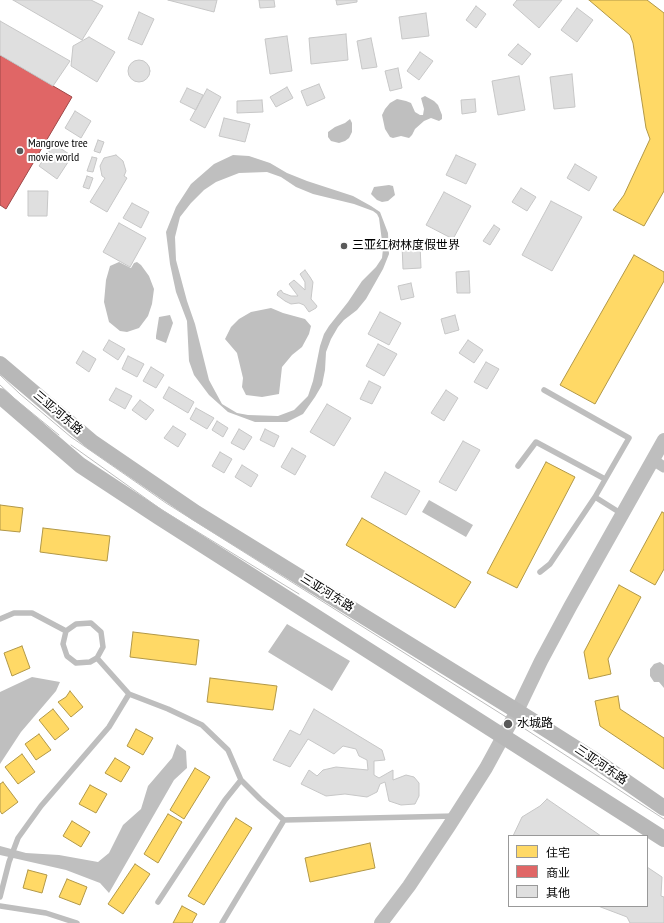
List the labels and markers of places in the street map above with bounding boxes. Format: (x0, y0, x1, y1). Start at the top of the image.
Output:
place label: Mangrove tree movie world (28, 137, 88, 165)
marker: Mangrove tree movie world (15, 146, 25, 156)
place label: 三亚红树林度假世界 (352, 239, 460, 253)
marker: 三亚红树林度假世界 (339, 241, 349, 251)
place label: 水城路 (517, 717, 553, 731)
marker: 水城路 (502, 718, 514, 730)

